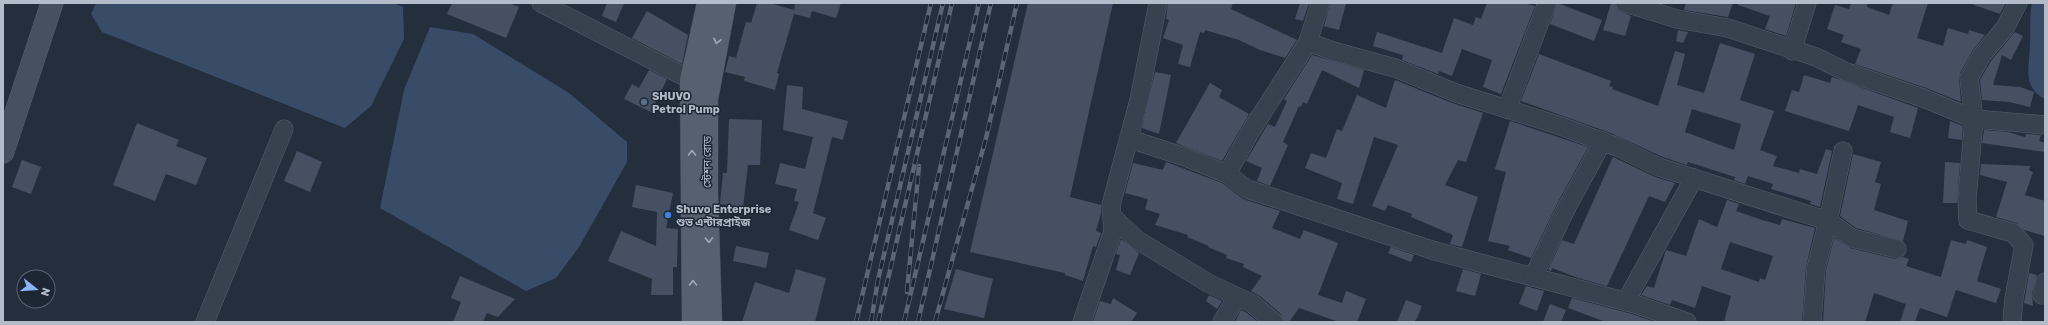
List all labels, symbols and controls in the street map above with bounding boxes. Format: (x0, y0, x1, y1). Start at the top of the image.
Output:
one-way arrow (713, 38, 721, 44)
place label: SHUVO Petrol Pump (652, 90, 720, 116)
marker: SHUVO Petrol Pump (639, 97, 649, 107)
street label: স্টেশন রোড (701, 136, 714, 188)
one-way arrow (688, 150, 696, 156)
place label: Shuvo Enterprise শুভ এন্টারপ্রাইজ (676, 203, 772, 229)
marker: Shuvo Enterprise শুভ এন্টারপ্রাইজ (663, 210, 673, 220)
one-way arrow (704, 237, 713, 243)
north arrow (16, 269, 56, 309)
one-way arrow (689, 280, 697, 286)
text: N (38, 286, 52, 298)

